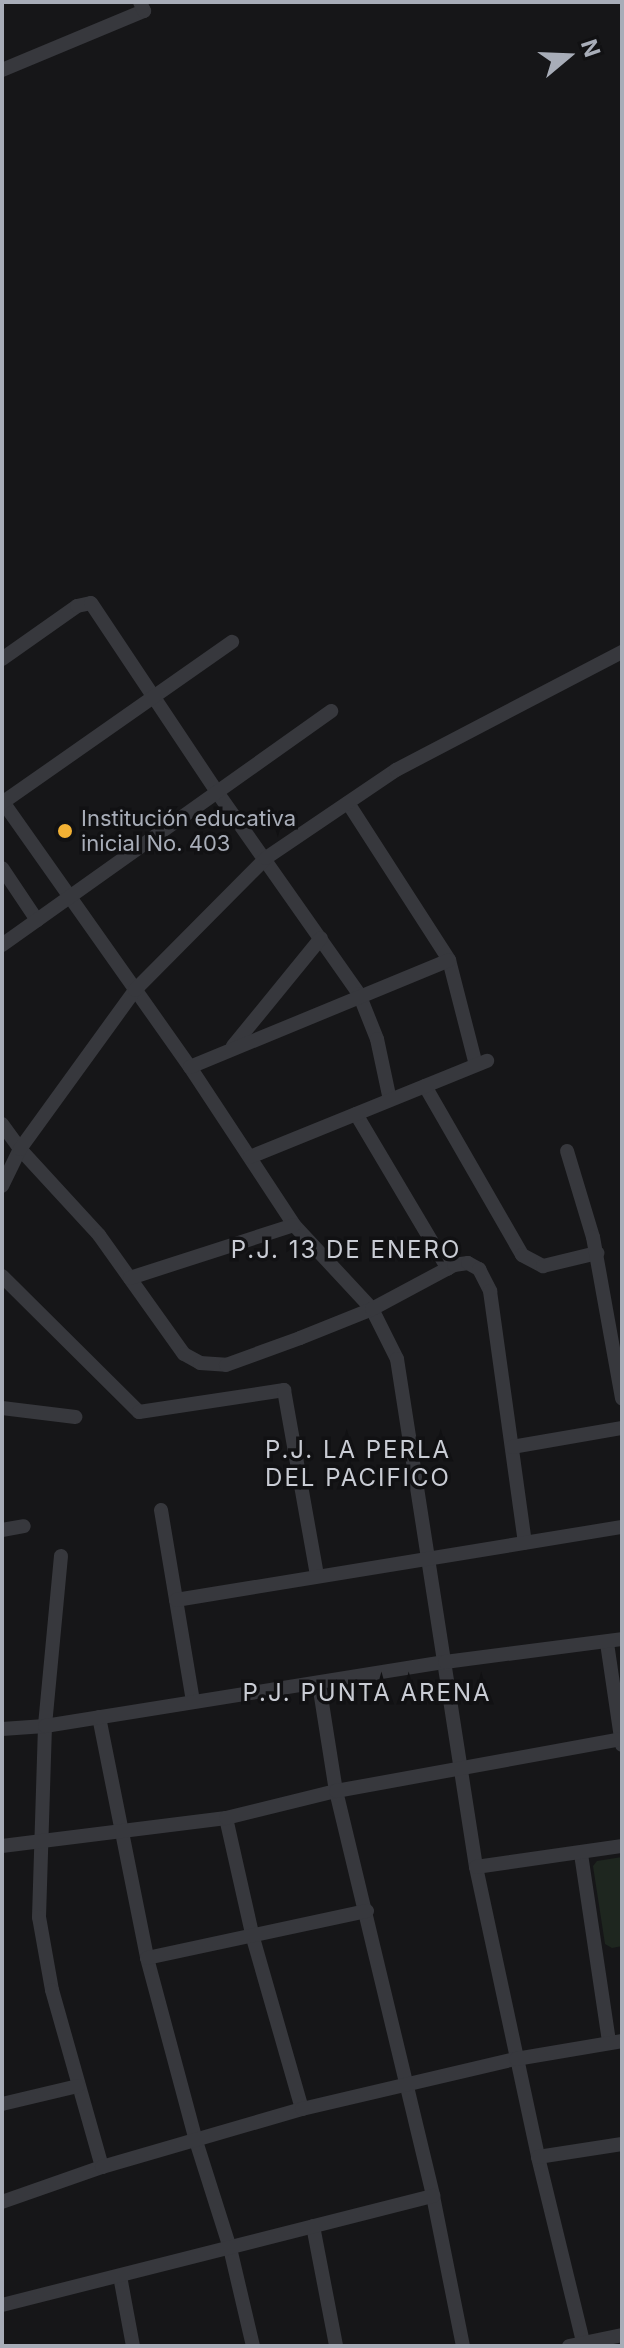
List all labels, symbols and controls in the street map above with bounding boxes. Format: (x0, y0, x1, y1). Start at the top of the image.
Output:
north arrow (528, 16, 608, 96)
text: N (576, 36, 606, 60)
place label: Institución educativa inicial No. 403 (81, 805, 296, 856)
marker: Institución educativa inicial No. 403 (56, 822, 74, 840)
district label: P.J. 13 DE ENERO (231, 1236, 461, 1264)
district label: P.J. LA PERLA DEL PACIFICO (265, 1436, 451, 1492)
district label: P.J. PUNTA ARENA (242, 1679, 492, 1707)

